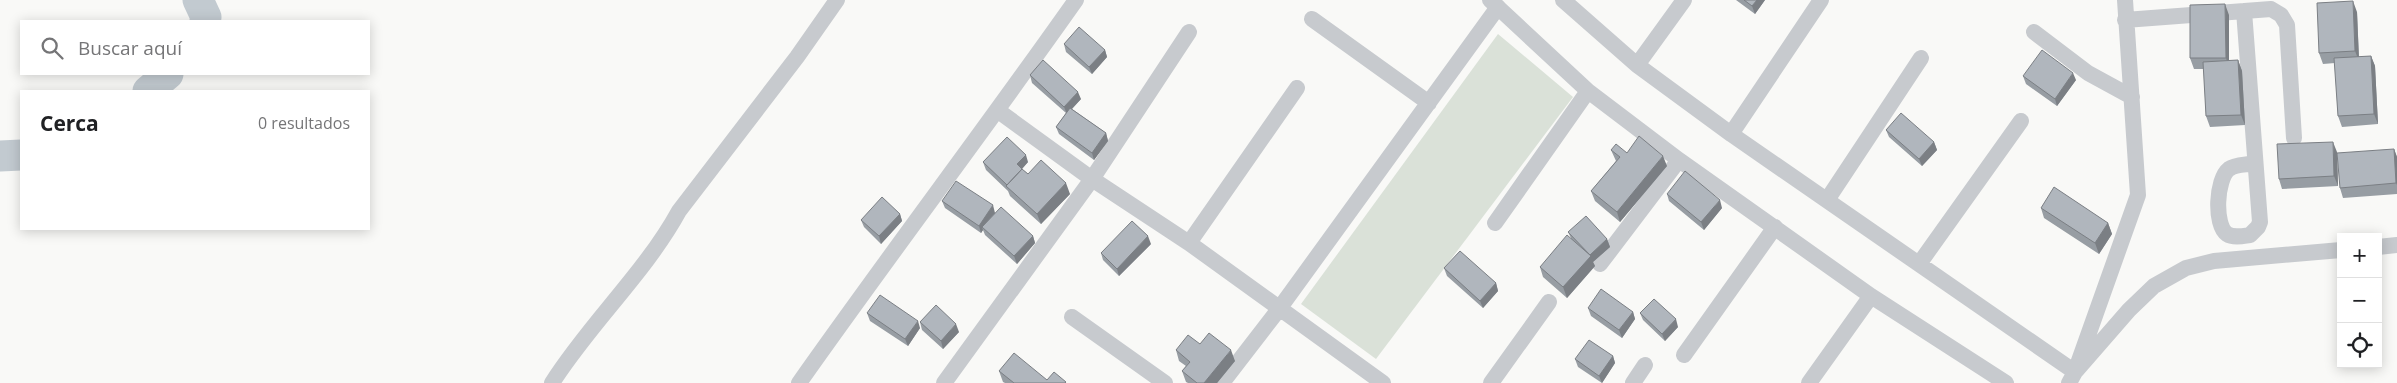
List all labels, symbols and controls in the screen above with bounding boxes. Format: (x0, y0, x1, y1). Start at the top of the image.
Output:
search box (20, 20, 370, 75)
icon: search (38, 34, 66, 62)
text: Buscar aquí (78, 35, 182, 61)
text: Cerca (40, 109, 99, 137)
text: 0 resultados (258, 112, 350, 134)
map controls (2337, 233, 2382, 368)
button: + (2337, 233, 2382, 278)
button: − (2337, 278, 2382, 323)
button: locate (2337, 323, 2382, 368)

